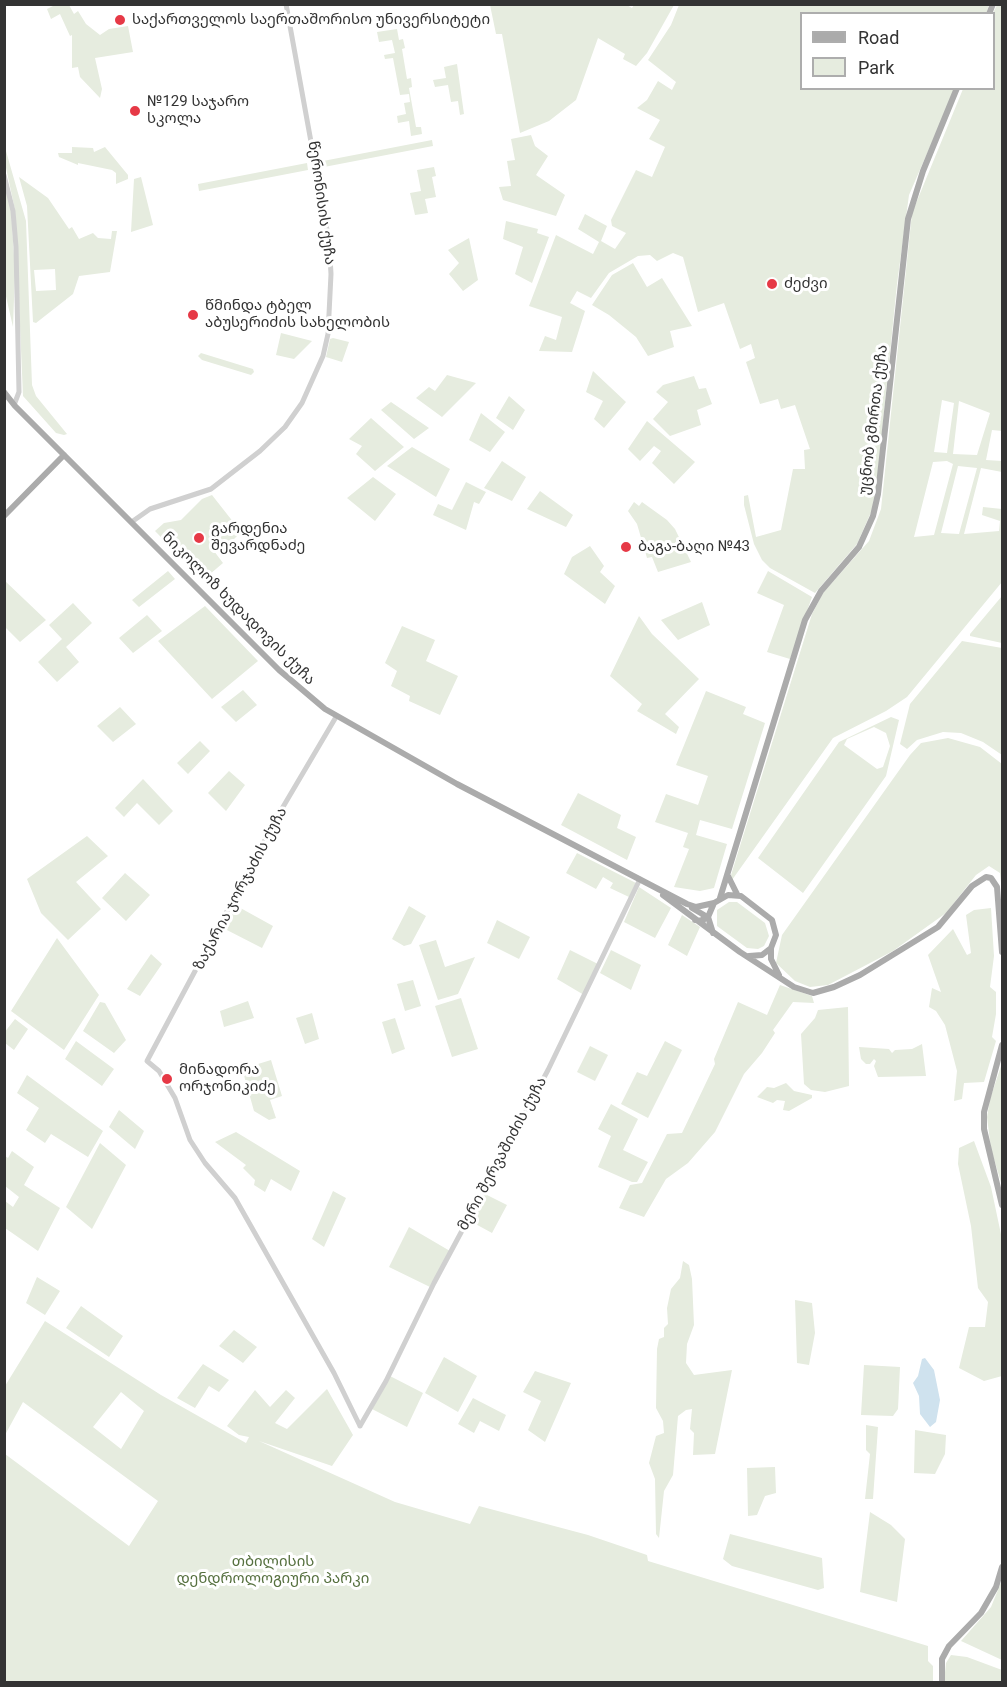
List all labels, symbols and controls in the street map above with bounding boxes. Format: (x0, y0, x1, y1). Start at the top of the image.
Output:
place label: საქართველოს საერთაშორისო უნივერსიტეტი (132, 11, 490, 29)
legend (800, 12, 995, 90)
marker: საქართველოს საერთაშორისო უნივერსიტეტი (113, 13, 127, 27)
text: Road (858, 27, 899, 48)
text: Park (858, 57, 894, 78)
place label: №129 საჯარო სკოლა (147, 93, 249, 128)
marker: №129 საჯარო სკოლა (128, 104, 142, 118)
street label: წერონისის ქუჩა (303, 140, 339, 266)
place label: ძეძვი (784, 275, 828, 293)
marker: ძეძვი (765, 277, 779, 291)
place label: წმინდა ტბელ აბუსერიძის სახელობის (205, 297, 390, 332)
marker: წმინდა ტბელ აბუსერიძის სახელობის (186, 308, 200, 322)
street label: უცნობ გმირთა ქუჩა (856, 344, 892, 496)
place label: გარდენია შევარდნაძე (211, 520, 305, 555)
street label: ნიკოლოზ ხუდადოვის ქუჩა (158, 529, 318, 689)
marker: გარდენია შევარდნაძე (192, 531, 206, 545)
place label: ბაგა-ბაღი №43 (638, 538, 750, 556)
marker: ბაგა-ბაღი №43 (619, 540, 633, 554)
street label: ზაქარია ჯორჯაძის ქუჩა (190, 805, 292, 973)
place label: მინადორა ორჯონიკიძე (179, 1061, 276, 1096)
marker: მინადორა ორჯონიკიძე (160, 1072, 174, 1086)
street label: მერი შერვაშიძის ქუჩა (455, 1074, 551, 1234)
park label: თბილისის დენდროლოგიური პარკი (177, 1553, 369, 1588)

